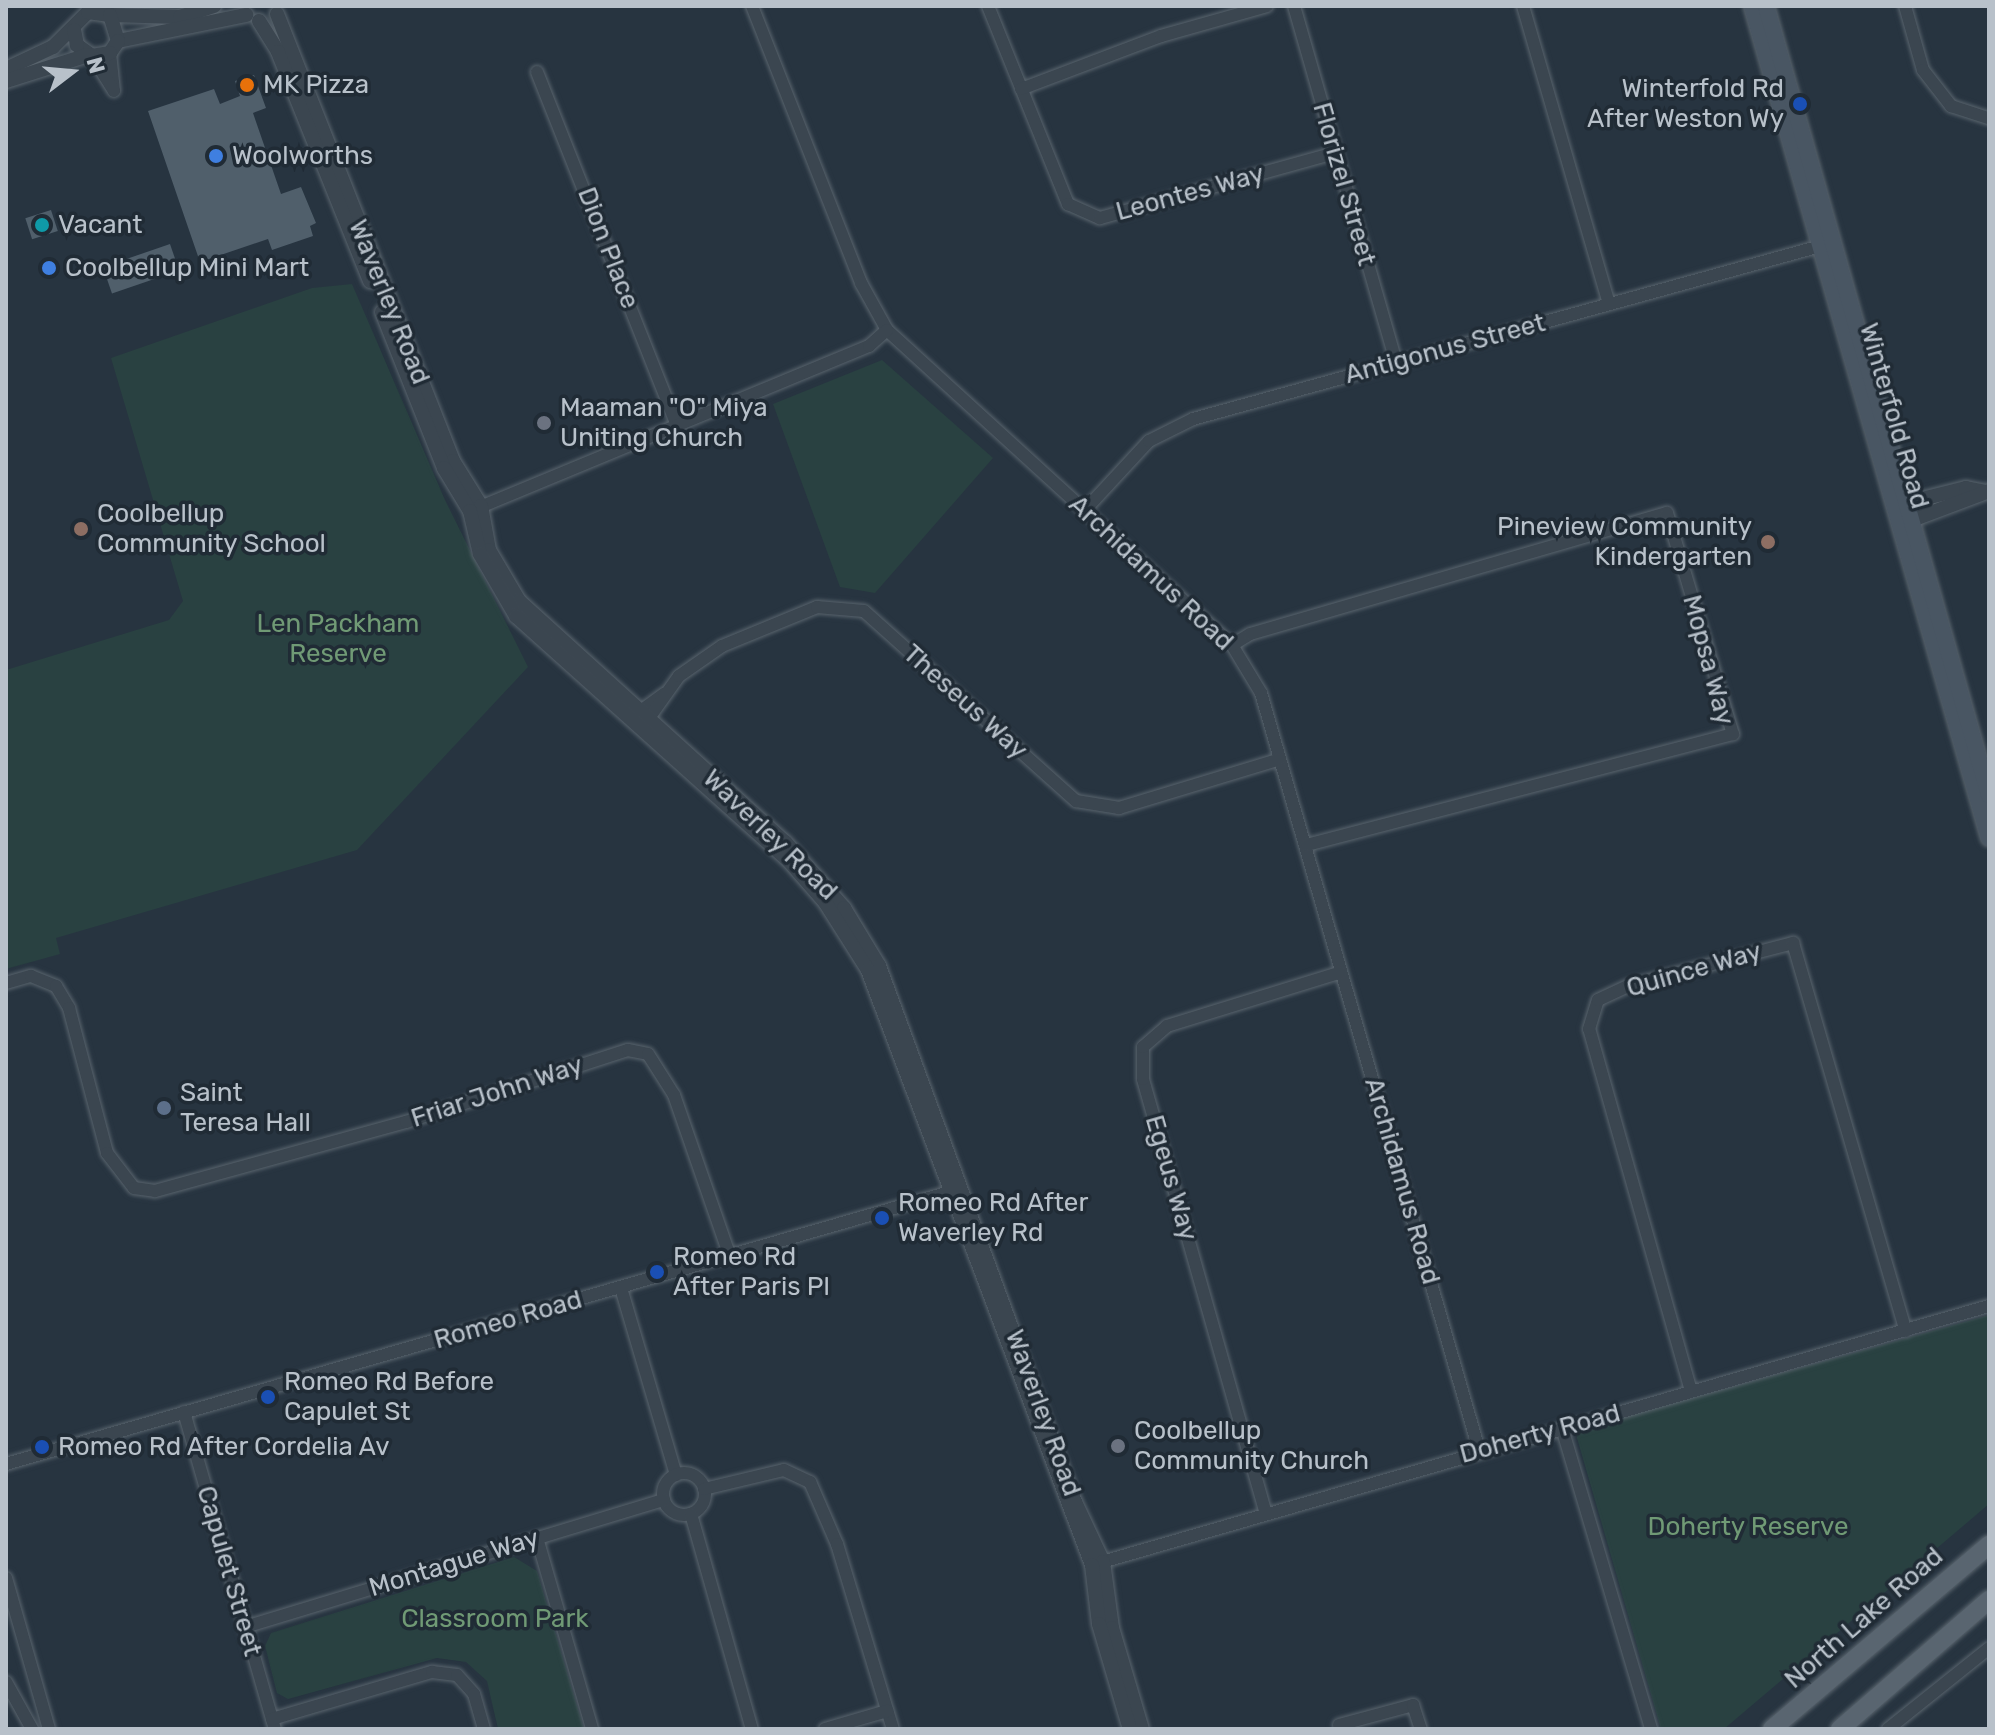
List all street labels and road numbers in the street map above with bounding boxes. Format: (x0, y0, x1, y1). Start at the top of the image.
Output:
street label: Florizel Street (1306, 99, 1382, 269)
street label: Leontes Way (1112, 158, 1268, 228)
street label: Dion Place (571, 183, 645, 313)
street label: Waverley Road (342, 215, 436, 389)
street label: Antigonus Street (1341, 307, 1549, 391)
street label: Winterfold Road (1853, 320, 1935, 512)
street label: Archidamus Road (1062, 489, 1240, 657)
street label: Mopsa Way (1676, 591, 1740, 729)
street label: Theseus Way (896, 638, 1034, 766)
street label: Waverley Road (696, 763, 844, 907)
street label: Quince Way (1623, 936, 1765, 1004)
street label: Friar John Way (407, 1049, 587, 1135)
street label: Archidamus Road (1358, 1074, 1446, 1288)
street label: Egeus Way (1138, 1111, 1204, 1245)
street label: Romeo Road (430, 1284, 586, 1356)
street label: Waverley Road (998, 1325, 1088, 1501)
street label: Doherty Road (1456, 1397, 1624, 1471)
street label: Capulet Street (190, 1482, 268, 1660)
street label: Montague Way (365, 1522, 543, 1604)
street label: North Lake Road (1778, 1541, 1950, 1695)

